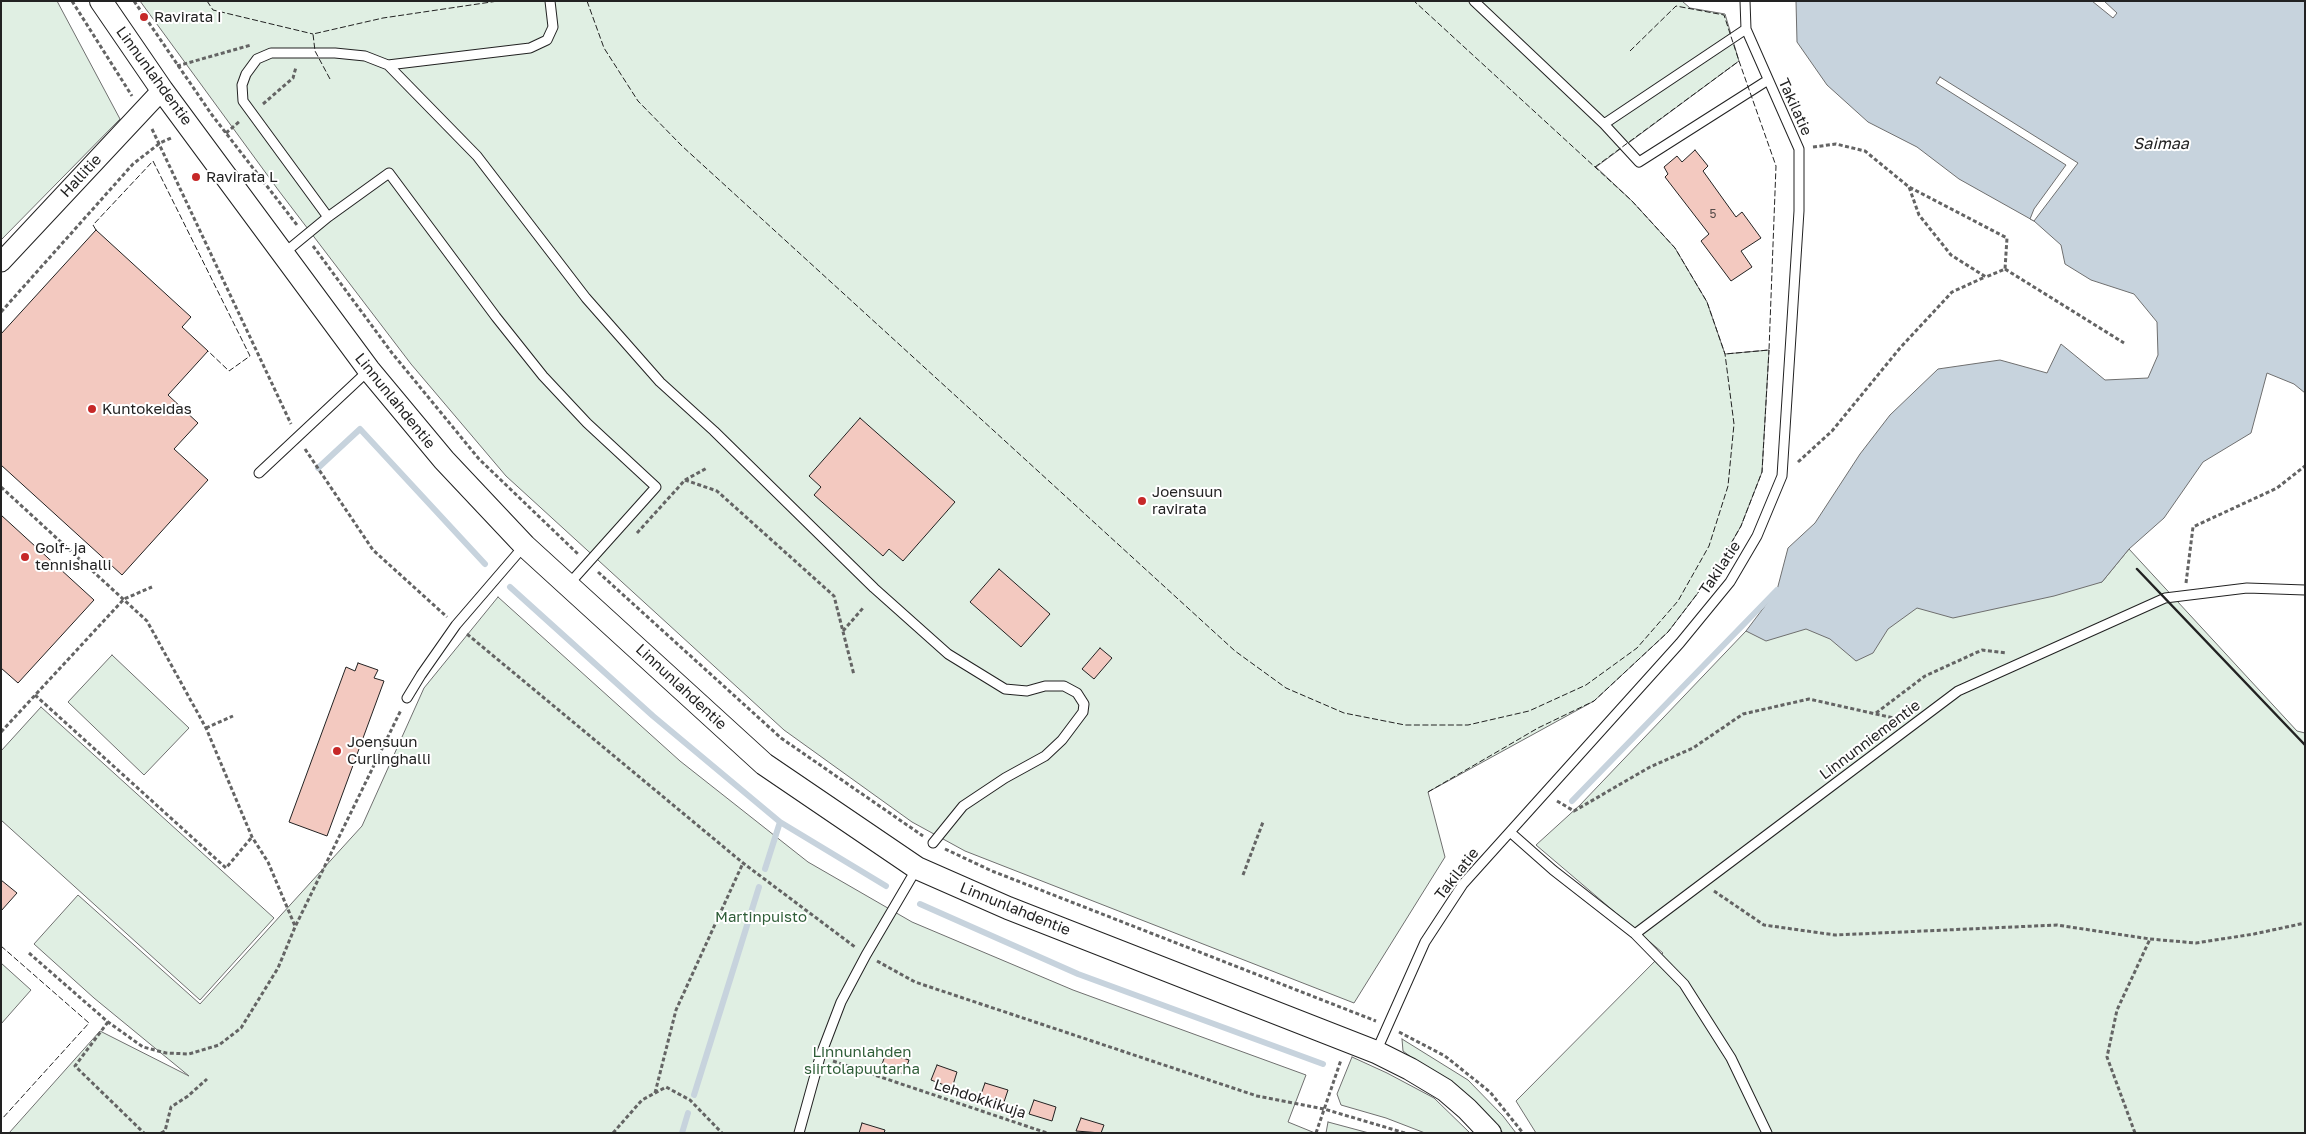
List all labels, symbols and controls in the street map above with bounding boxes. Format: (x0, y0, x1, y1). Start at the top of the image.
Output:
place label: Ravirata I (154, 8, 222, 26)
marker: Ravirata I (138, 11, 150, 23)
street label: Linnunlahdentie (112, 23, 196, 129)
street label: Takilatie (1774, 76, 1816, 138)
water label: Saimaa (2133, 134, 2189, 154)
street label: Hallitie (57, 151, 105, 201)
place label: Ravirata L (206, 168, 277, 186)
marker: Ravirata L (190, 171, 202, 183)
house number: 5 (1710, 207, 1716, 221)
street label: Linnunlahdentie (351, 350, 439, 452)
place label: Kuntokeidas (102, 400, 192, 418)
marker: Kuntokeidas (86, 403, 98, 415)
place label: Joensuun ravirata (1152, 483, 1223, 518)
marker: Joensuun ravirata (1136, 495, 1148, 507)
street label: Takilatie (1696, 538, 1744, 598)
place label: Golf- ja tennishalli (35, 539, 111, 574)
marker: Golf- ja tennishalli (19, 551, 31, 563)
street label: Linnunlahdentie (632, 640, 730, 734)
street label: Linnunniementie (1816, 696, 1924, 784)
place label: Joensuun Curlinghalli (347, 733, 431, 768)
marker: Joensuun Curlinghalli (331, 745, 343, 757)
street label: Takilatie (1431, 845, 1483, 903)
street label: Linnunlahdentie (957, 879, 1073, 939)
park label: Martinpuisto (715, 908, 807, 926)
park label: Linnunlahden siirtolapuutarha (804, 1043, 920, 1078)
street label: Lehdokkikuja (932, 1076, 1028, 1122)

